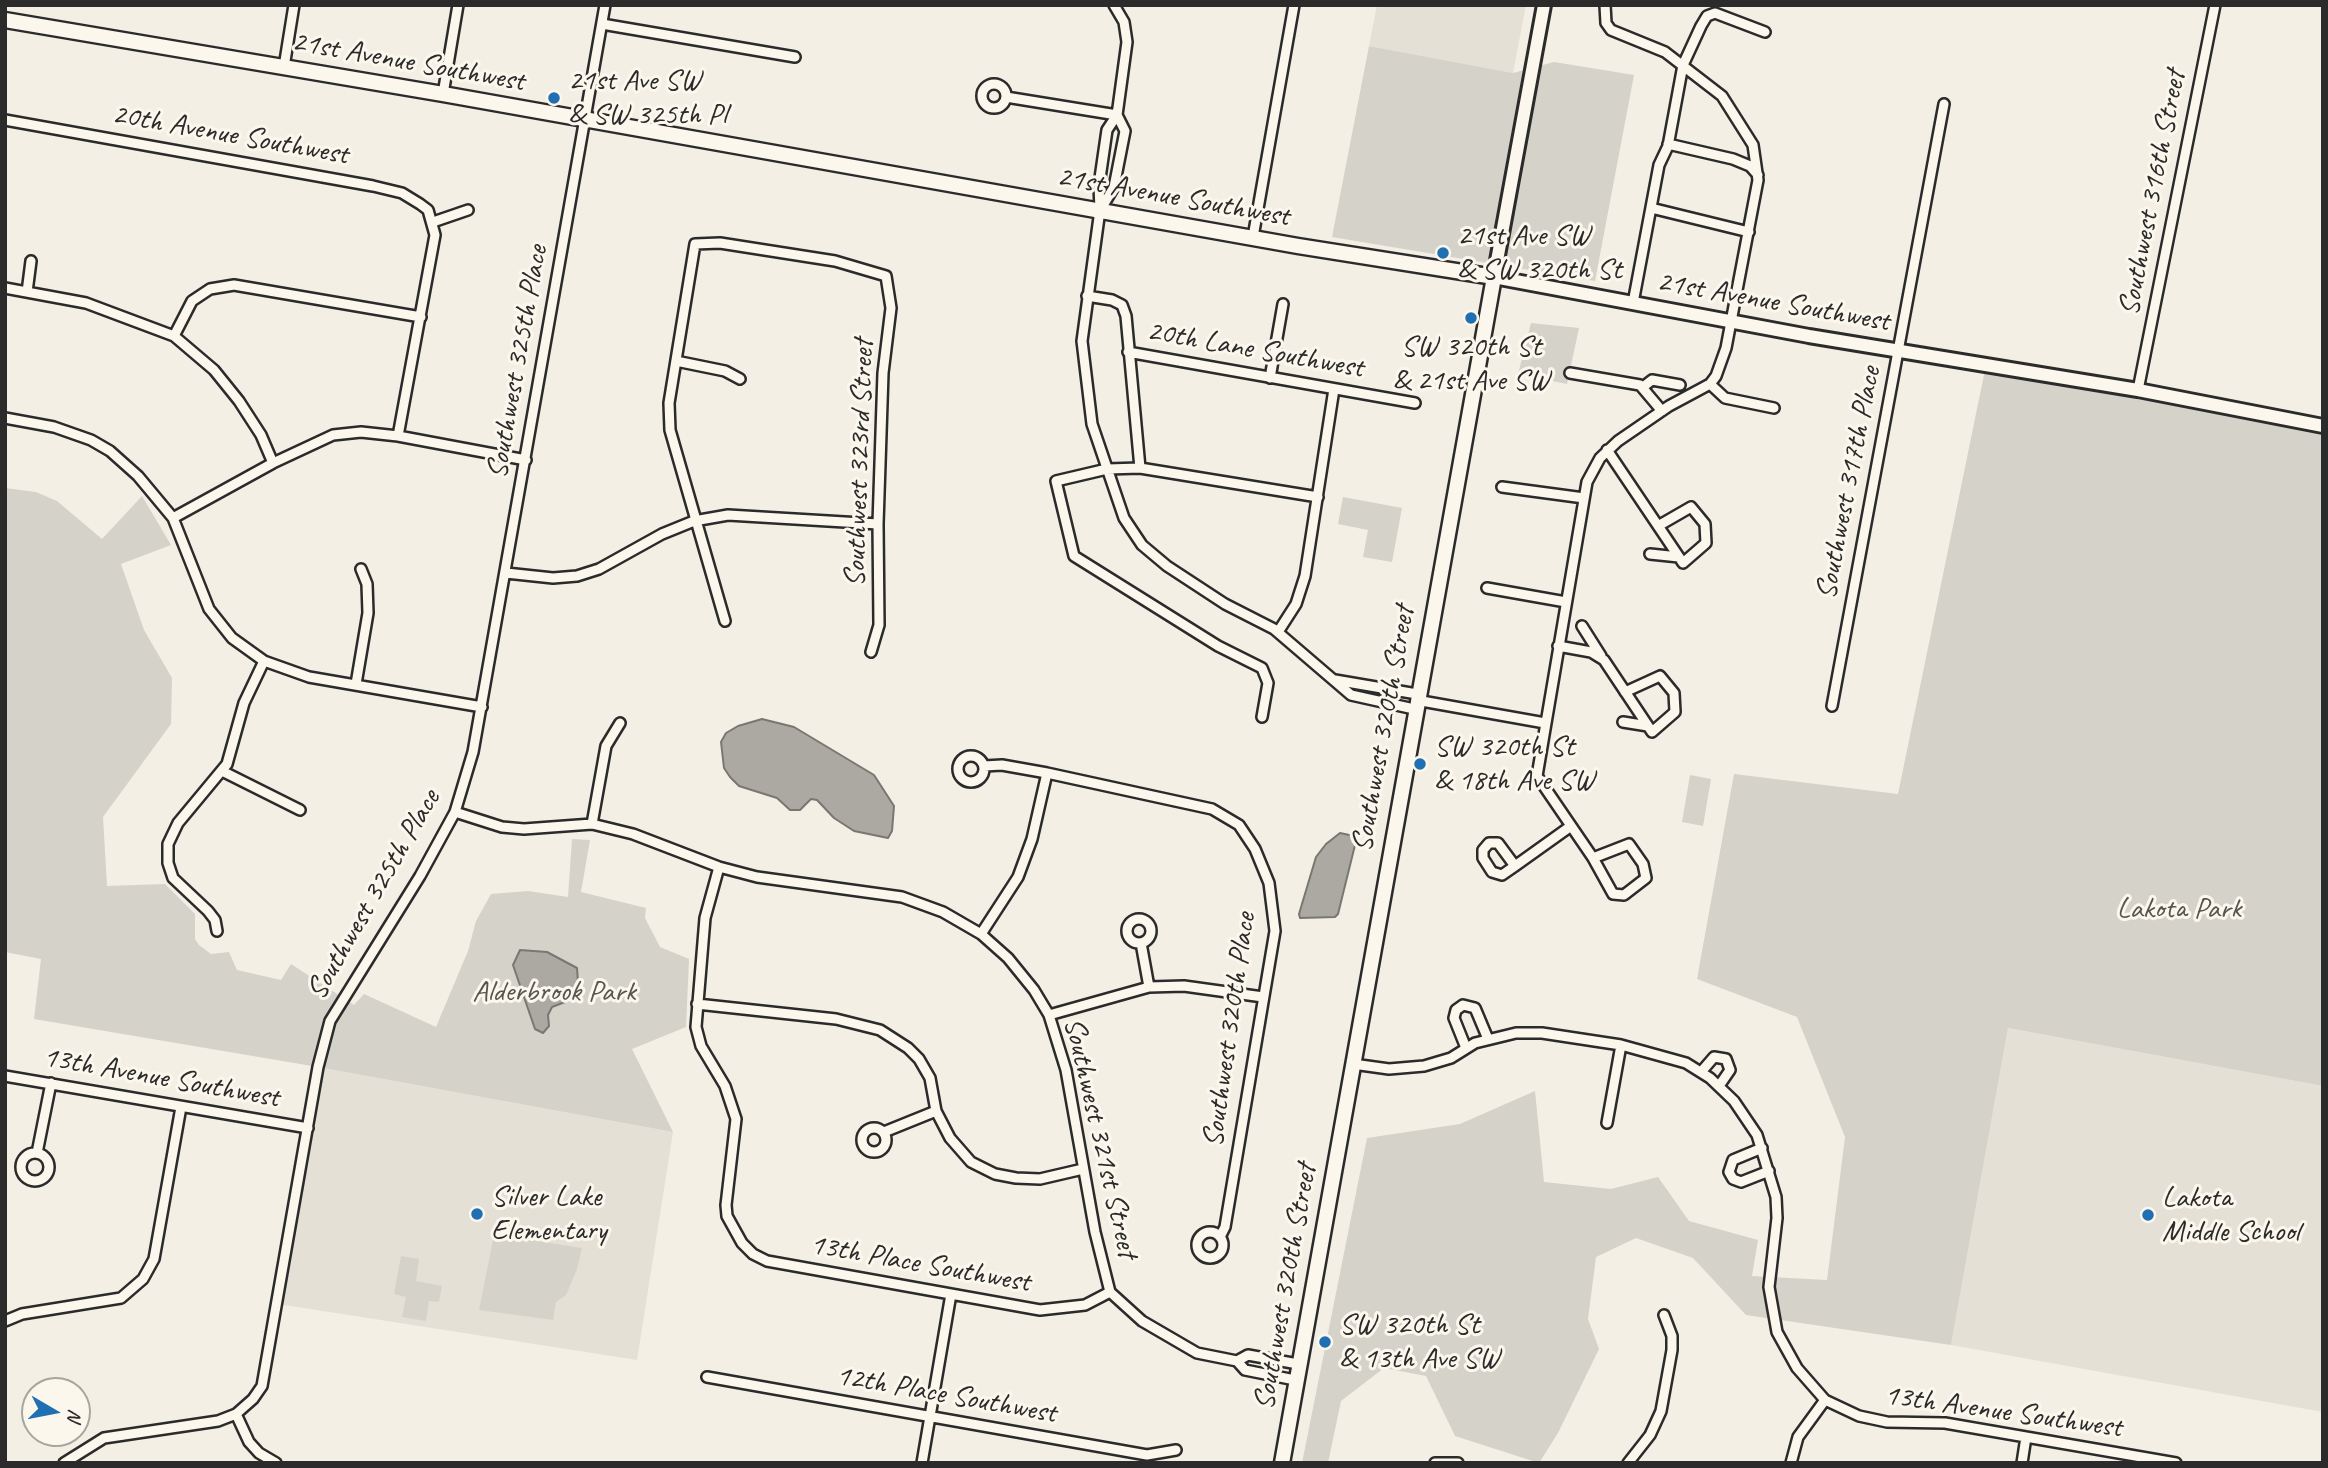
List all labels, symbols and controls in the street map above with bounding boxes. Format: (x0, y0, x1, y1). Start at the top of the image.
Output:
street label: 21st Avenue Southwest (289, 24, 527, 100)
place label: 21st Ave SW & SW 325th Pl (568, 63, 727, 134)
street label: Southwest 316th Street (2112, 67, 2194, 319)
marker: 21st Ave SW & SW 325th Pl (546, 90, 562, 106)
street label: 20th Avenue Southwest (109, 97, 351, 173)
street label: 21st Avenue Southwest (1054, 159, 1292, 235)
place label: 21st Ave SW & SW 320th St (1457, 218, 1622, 288)
street label: Southwest 325th Place (480, 243, 556, 481)
marker: 21st Ave SW & SW 320th St (1435, 245, 1451, 261)
street label: 21st Avenue Southwest (1654, 264, 1892, 340)
marker: SW 320th St & 21st Ave SW (1463, 310, 1479, 326)
street label: 20th Lane Southwest (1144, 313, 1366, 387)
place label: SW 320th St & 21st Ave SW (1392, 329, 1550, 400)
street label: Southwest 323rd Street (838, 339, 882, 587)
street label: Southwest 317th Place (1809, 364, 1889, 602)
street label: Southwest 320th Street (1345, 603, 1423, 855)
place label: SW 320th St & 18th Ave SW (1434, 729, 1595, 800)
marker: SW 320th St & 18th Ave SW (1412, 756, 1428, 772)
street label: Southwest 325th Place (299, 784, 449, 1006)
park label: Lakota Park (2117, 891, 2241, 927)
street label: Southwest 320th Place (1196, 911, 1264, 1149)
park label: Alderbrook Park (472, 974, 636, 1010)
street label: Southwest 321st Street (1055, 1014, 1145, 1262)
street label: 13th Avenue Southwest (40, 1040, 282, 1116)
street label: Southwest 320th Street (1247, 1161, 1325, 1413)
place label: Silver Lake Elementary (491, 1179, 607, 1250)
place label: Lakota Middle School (2162, 1180, 2300, 1250)
marker: Silver Lake Elementary (469, 1206, 485, 1222)
marker: Lakota Middle School (2140, 1207, 2156, 1223)
street label: 13th Place Southwest (807, 1227, 1033, 1301)
place label: SW 320th St & 13th Ave SW (1339, 1307, 1500, 1378)
marker: SW 320th St & 13th Ave SW (1317, 1334, 1333, 1350)
street label: 12th Place Southwest (833, 1358, 1059, 1432)
north arrow (21, 1377, 91, 1447)
street label: 13th Avenue Southwest (1882, 1378, 2124, 1446)
text: N (62, 1407, 88, 1423)

